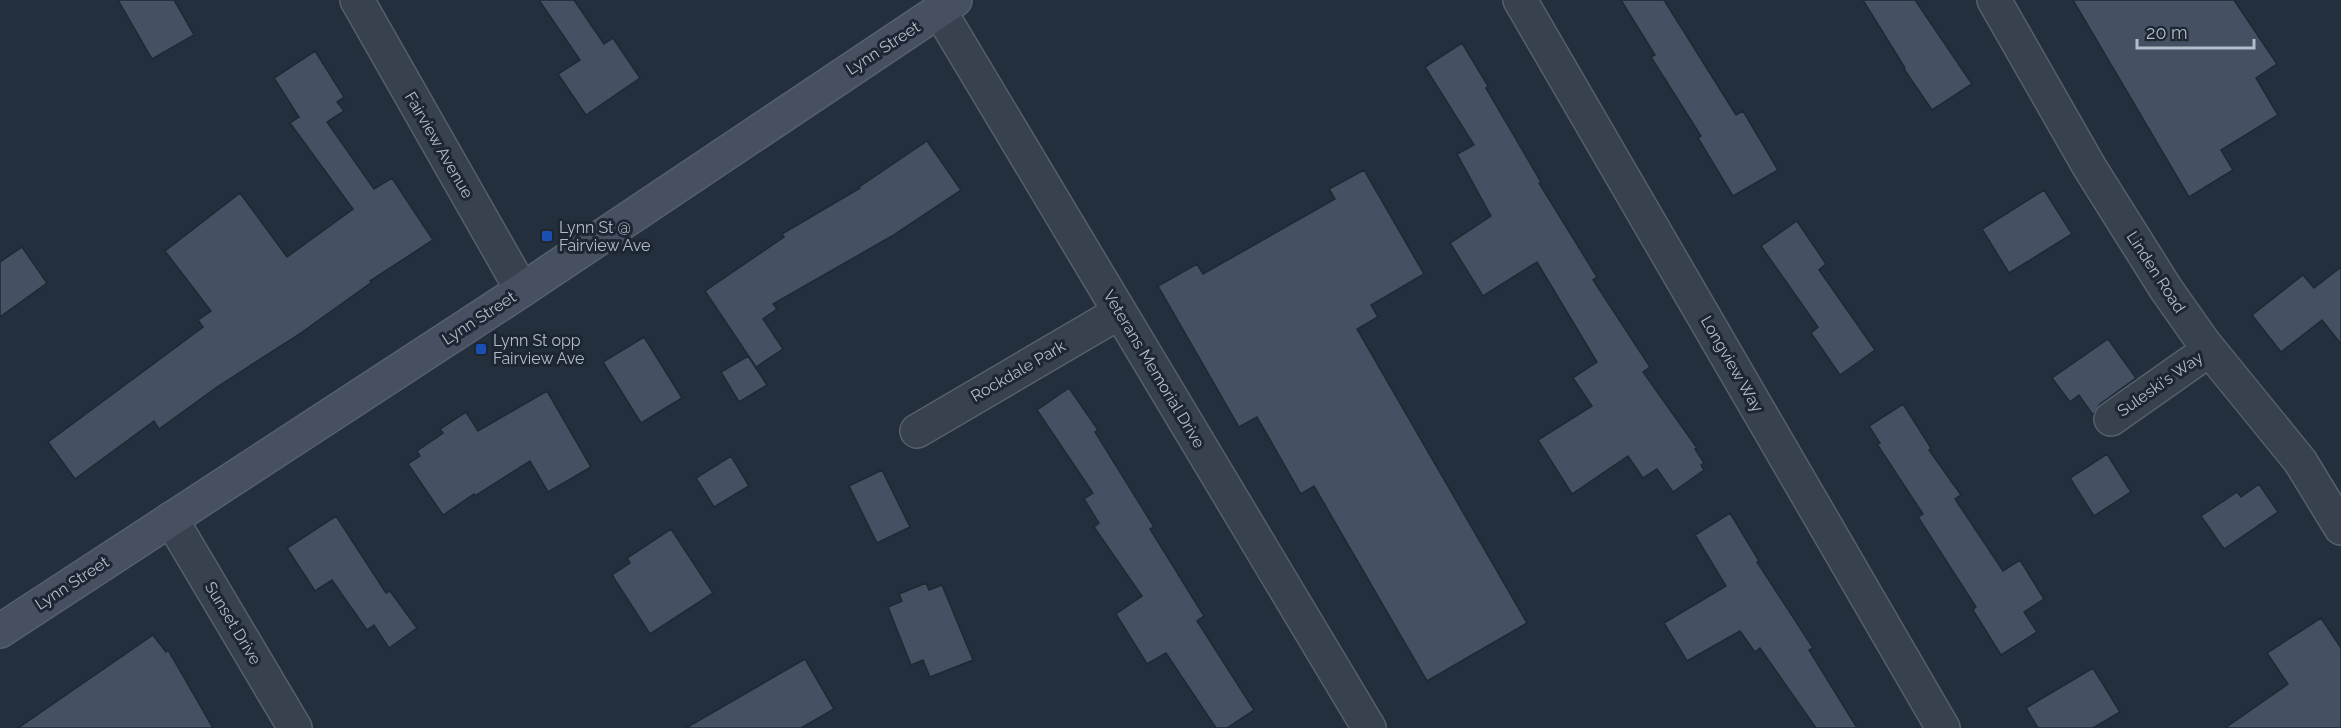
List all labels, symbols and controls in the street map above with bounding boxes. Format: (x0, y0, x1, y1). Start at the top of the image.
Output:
scale bar (2137, 12, 2254, 50)
street label: Lynn Street (843, 17, 924, 79)
text: 20 m (2146, 22, 2188, 43)
street label: Fairview Avenue (401, 88, 477, 202)
place label: Lynn St @ Fairview Ave (559, 218, 650, 255)
street label: Linden Road (2123, 228, 2189, 316)
marker: Lynn St @ Fairview Ave (540, 229, 554, 243)
street label: Lynn Street (439, 287, 520, 349)
street label: Veterans Memorial Drive (1099, 287, 1209, 451)
street label: Longview Way (1697, 312, 1767, 416)
place label: Lynn St opp Fairview Ave (493, 331, 584, 368)
street label: Rockdale Park (967, 336, 1069, 406)
marker: Lynn St opp Fairview Ave (474, 342, 488, 356)
street label: Suleski's Way (2114, 347, 2207, 420)
street label: Lynn Street (32, 552, 113, 614)
street label: Sunset Drive (201, 578, 265, 668)

